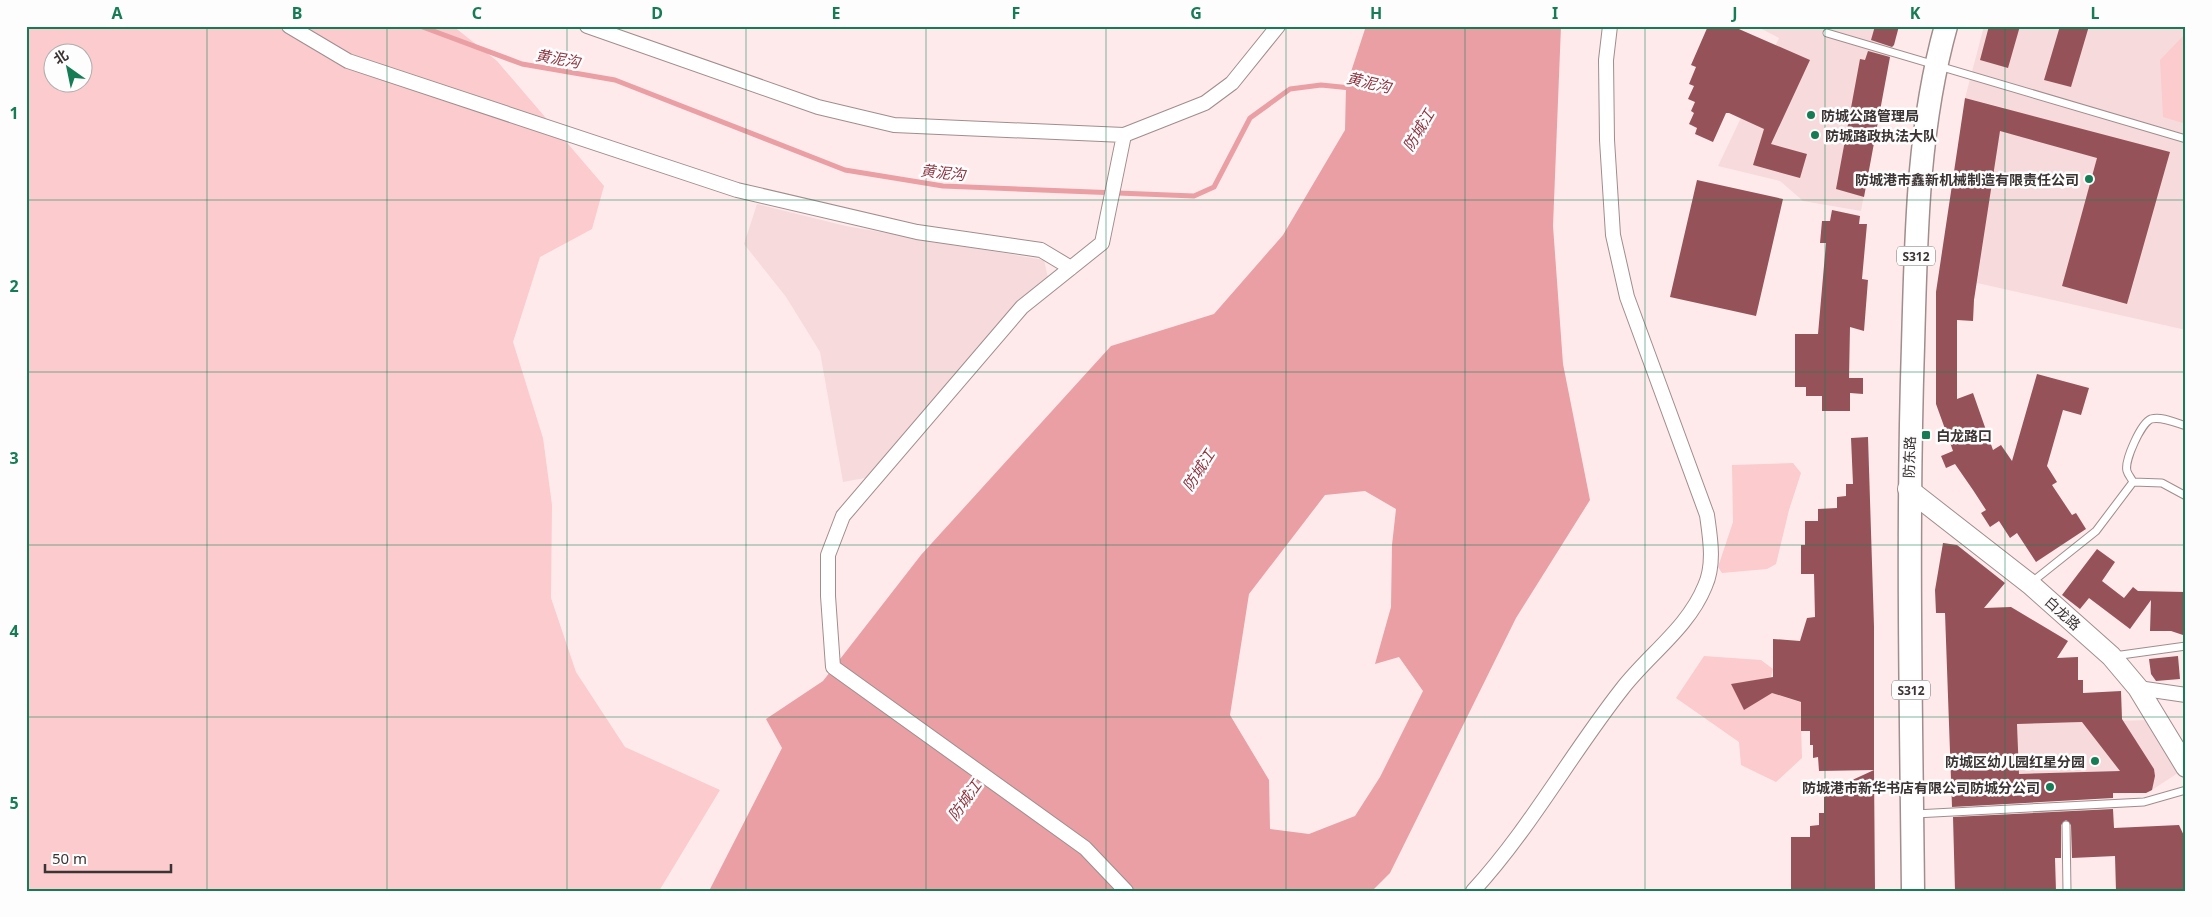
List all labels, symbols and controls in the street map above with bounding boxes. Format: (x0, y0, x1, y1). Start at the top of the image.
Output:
text: A (111, 2, 123, 24)
text: B (292, 2, 302, 24)
text: C (472, 2, 482, 24)
text: D (651, 2, 663, 24)
text: E (832, 2, 841, 24)
text: F (1012, 2, 1020, 24)
text: G (1190, 2, 1202, 24)
text: H (1370, 2, 1382, 24)
text: I (1552, 2, 1558, 24)
text: J (1730, 2, 1738, 24)
text: K (1910, 2, 1921, 24)
text: L (2091, 2, 2100, 24)
north arrow (42, 42, 92, 92)
water label: 黄泥沟 (534, 44, 584, 72)
text: 北 (50, 45, 72, 68)
water label: 黄泥沟 (1345, 67, 1395, 97)
text: 1 (9, 102, 19, 124)
water label: 防城江 (1398, 104, 1439, 154)
place label: 防城公路管理局 (1821, 106, 1919, 125)
marker: 防城公路管理局 (1805, 109, 1817, 121)
place label: 防城路政执法大队 (1825, 126, 1937, 145)
marker: 防城路政执法大队 (1809, 129, 1821, 141)
water label: 黄泥沟 (920, 160, 968, 185)
place label: 防城港市鑫新机械制造有限责任公司 (1855, 170, 2079, 189)
marker: 防城港市鑫新机械制造有限责任公司 (2083, 173, 2095, 185)
road number: S312 (1897, 247, 1935, 266)
text: 2 (9, 275, 19, 297)
place label: 白龙路口 (1936, 426, 1992, 445)
marker: 白龙路口 (1920, 429, 1932, 441)
street label: 防东路 (1899, 436, 1919, 478)
water label: 防城江 (1177, 444, 1220, 494)
text: 3 (9, 447, 19, 469)
street label: 白龙路 (2041, 592, 2085, 634)
text: 4 (9, 620, 19, 642)
road number: S312 (1892, 680, 1930, 700)
place label: 防城区幼儿园红星分园 (1945, 752, 2085, 771)
marker: 防城区幼儿园红星分园 (2089, 755, 2101, 767)
water label: 防城江 (943, 774, 986, 824)
place label: 防城港市新华书店有限公司防城分公司 (1802, 778, 2040, 797)
marker: 防城港市新华书店有限公司防城分公司 (2044, 781, 2056, 793)
text: 5 (9, 792, 19, 814)
scale bar (45, 842, 171, 874)
text: 50 m (52, 848, 87, 868)

